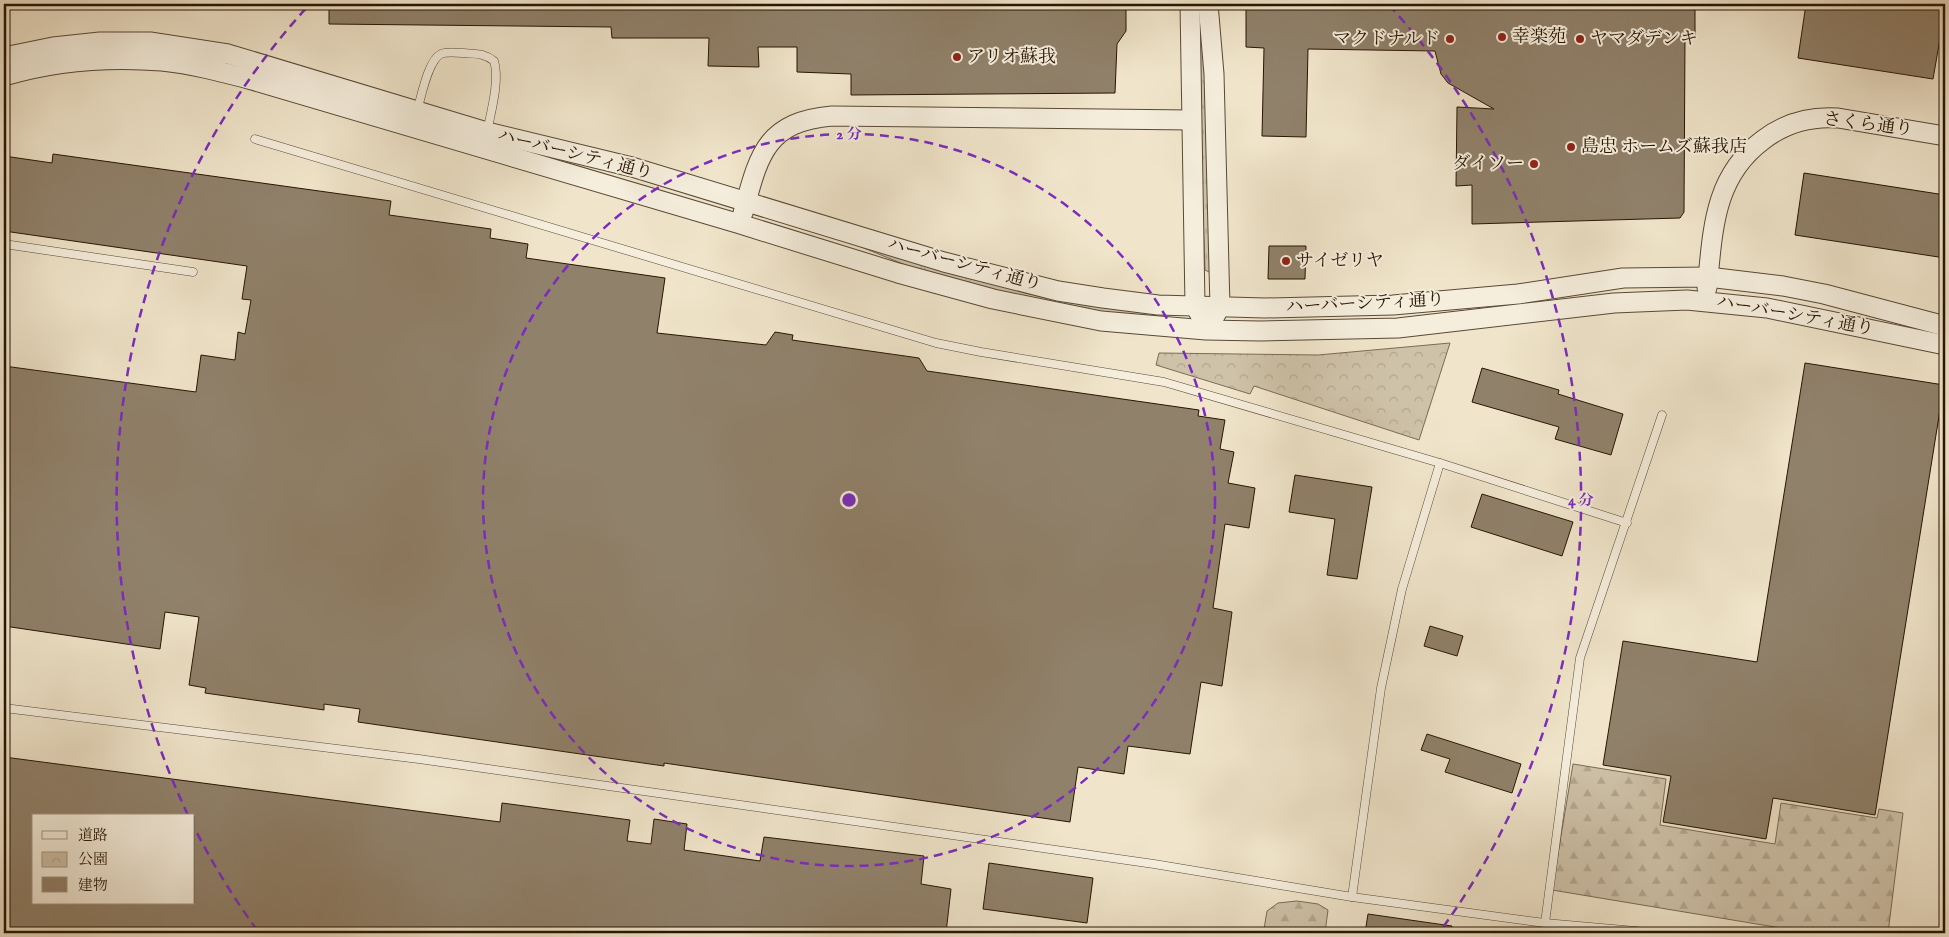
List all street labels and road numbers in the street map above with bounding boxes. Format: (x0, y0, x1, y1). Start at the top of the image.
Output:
street label: さくら通り (1822, 108, 1914, 142)
street label: ハーバーシティ通り (495, 125, 655, 185)
street label: ハーバーシティ通り (884, 233, 1044, 297)
street label: ハーバーシティ通り (1285, 288, 1445, 320)
street label: ハーバーシティ通り (1715, 291, 1875, 341)

